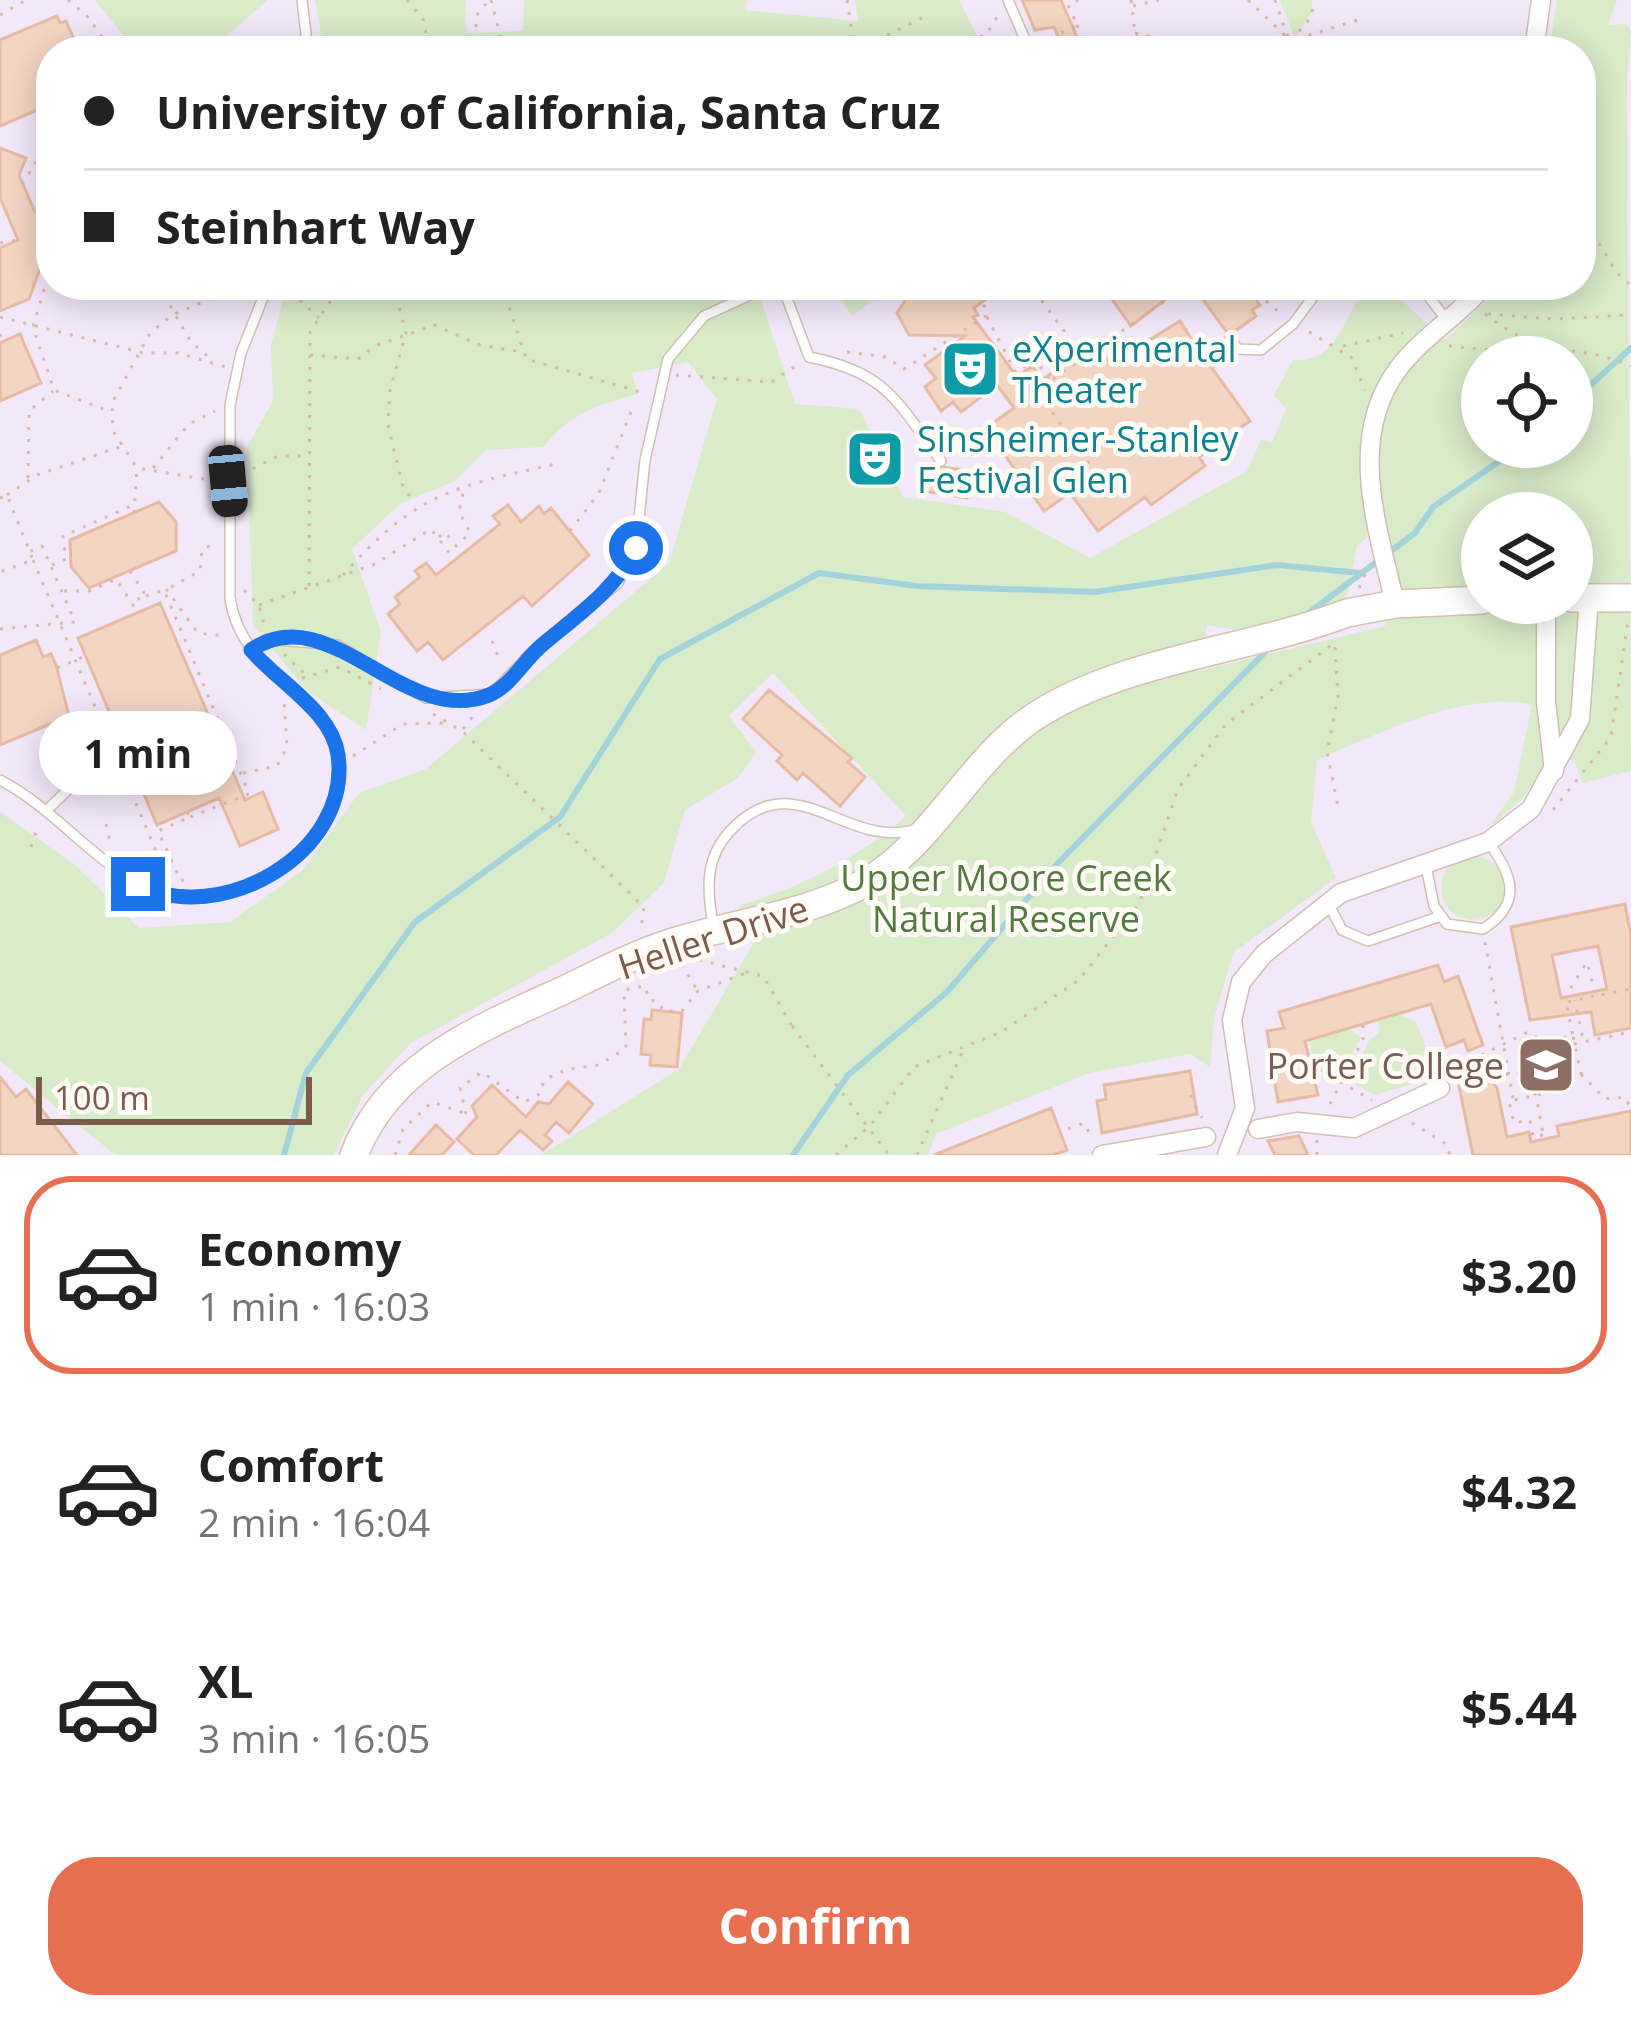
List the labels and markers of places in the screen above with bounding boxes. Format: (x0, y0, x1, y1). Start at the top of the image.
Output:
place label: eXperimental Theater (1012, 324, 1237, 414)
theatre icon: eXperimental Theater (939, 338, 1001, 400)
place label: Sinsheimer-Stanley Festival Glen (917, 414, 1239, 504)
theatre icon: Sinsheimer-Stanley Festival Glen (844, 428, 906, 490)
school or university icon: Porter College (1515, 1034, 1577, 1096)
place label: Porter College (1266, 1041, 1504, 1090)

